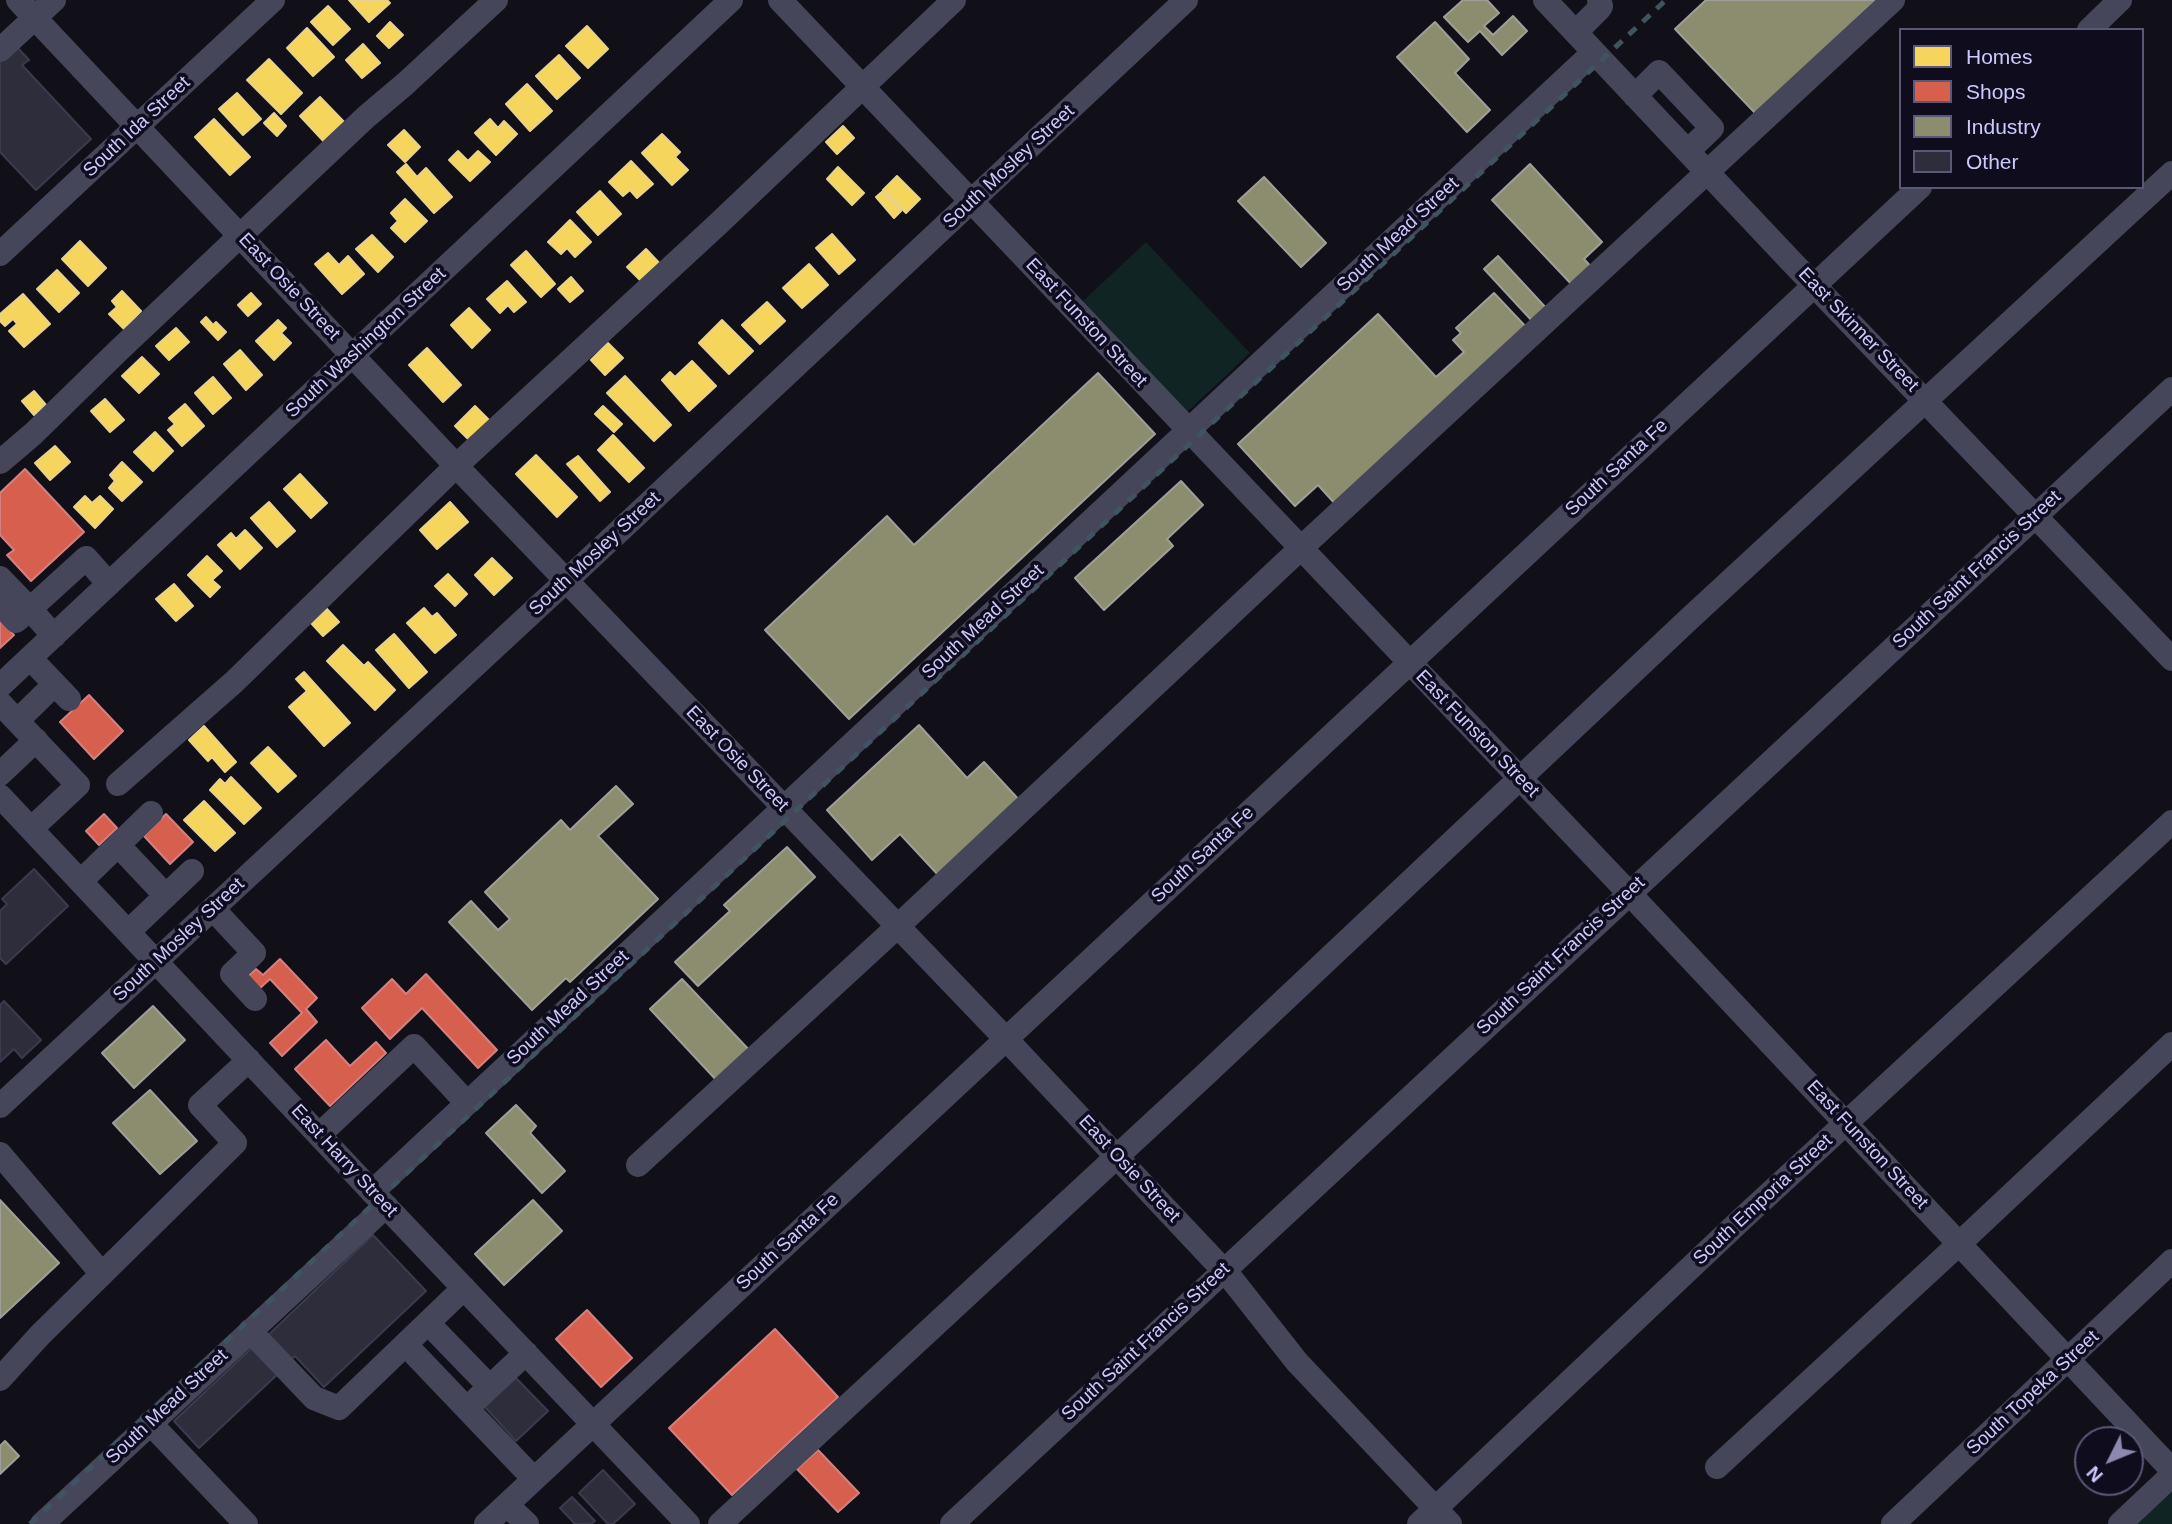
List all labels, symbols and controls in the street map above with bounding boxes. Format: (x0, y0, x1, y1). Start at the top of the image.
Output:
legend (1899, 28, 2144, 189)
text: Homes (1966, 45, 2033, 68)
street label: South Ida Street (79, 72, 195, 182)
text: Shops (1966, 80, 2026, 103)
street label: South Mosley Street (939, 100, 1079, 234)
text: Industry (1966, 115, 2041, 138)
text: Other (1966, 150, 2019, 173)
street label: South Mead Street (1332, 173, 1464, 297)
street label: East Osie Street (233, 229, 345, 345)
street label: East Funston Street (1020, 254, 1152, 392)
street label: South Washington Street (281, 263, 451, 423)
street label: East Skinner Street (1793, 263, 1923, 397)
street label: South Santa Fe (1561, 415, 1673, 521)
street label: South Saint Francis Street (1888, 486, 2066, 654)
street label: South Mosley Street (525, 487, 665, 621)
street label: South Mead Street (917, 560, 1049, 684)
street label: East Funston Street (1410, 666, 1544, 802)
street label: East Osie Street (681, 701, 793, 817)
street label: South Santa Fe (1147, 802, 1259, 908)
street label: South Saint Francis Street (1472, 872, 1650, 1040)
street label: South Mosley Street (109, 873, 249, 1007)
street label: South Mead Street (502, 946, 634, 1070)
street label: East Funston Street (1801, 1076, 1933, 1214)
street label: East Harry Street (286, 1100, 402, 1222)
street label: East Osie Street (1073, 1111, 1185, 1227)
street label: South Emporia Street (1689, 1130, 1837, 1270)
street label: South Santa Fe (732, 1189, 844, 1295)
street label: South Saint Francis Street (1057, 1258, 1235, 1426)
street label: South Topeka Street (1962, 1326, 2104, 1460)
street label: South Mead Street (101, 1345, 233, 1469)
north arrow (2074, 1426, 2144, 1496)
text: N (2082, 1462, 2107, 1486)

